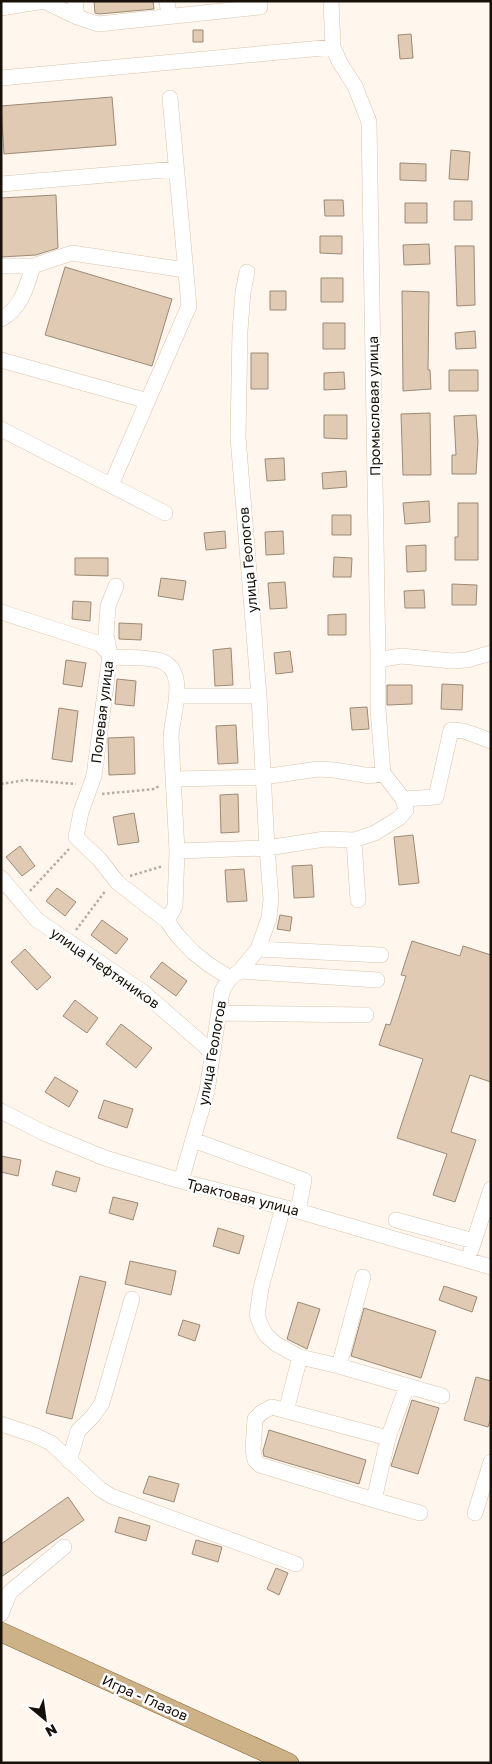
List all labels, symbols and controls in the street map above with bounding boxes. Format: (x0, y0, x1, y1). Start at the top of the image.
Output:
street label: Промысловая улица (364, 336, 383, 476)
street label: улица Геологов (234, 506, 261, 614)
street label: Полевая улица (87, 660, 116, 764)
street label: улица Нефтяников (47, 924, 163, 1012)
street label: улица Геологов (194, 999, 229, 1107)
street label: Трактовая улица (185, 1174, 301, 1219)
street label: Игра - Глазов (100, 1671, 191, 1724)
north arrow (20, 1694, 70, 1744)
text: N (43, 1721, 60, 1741)

